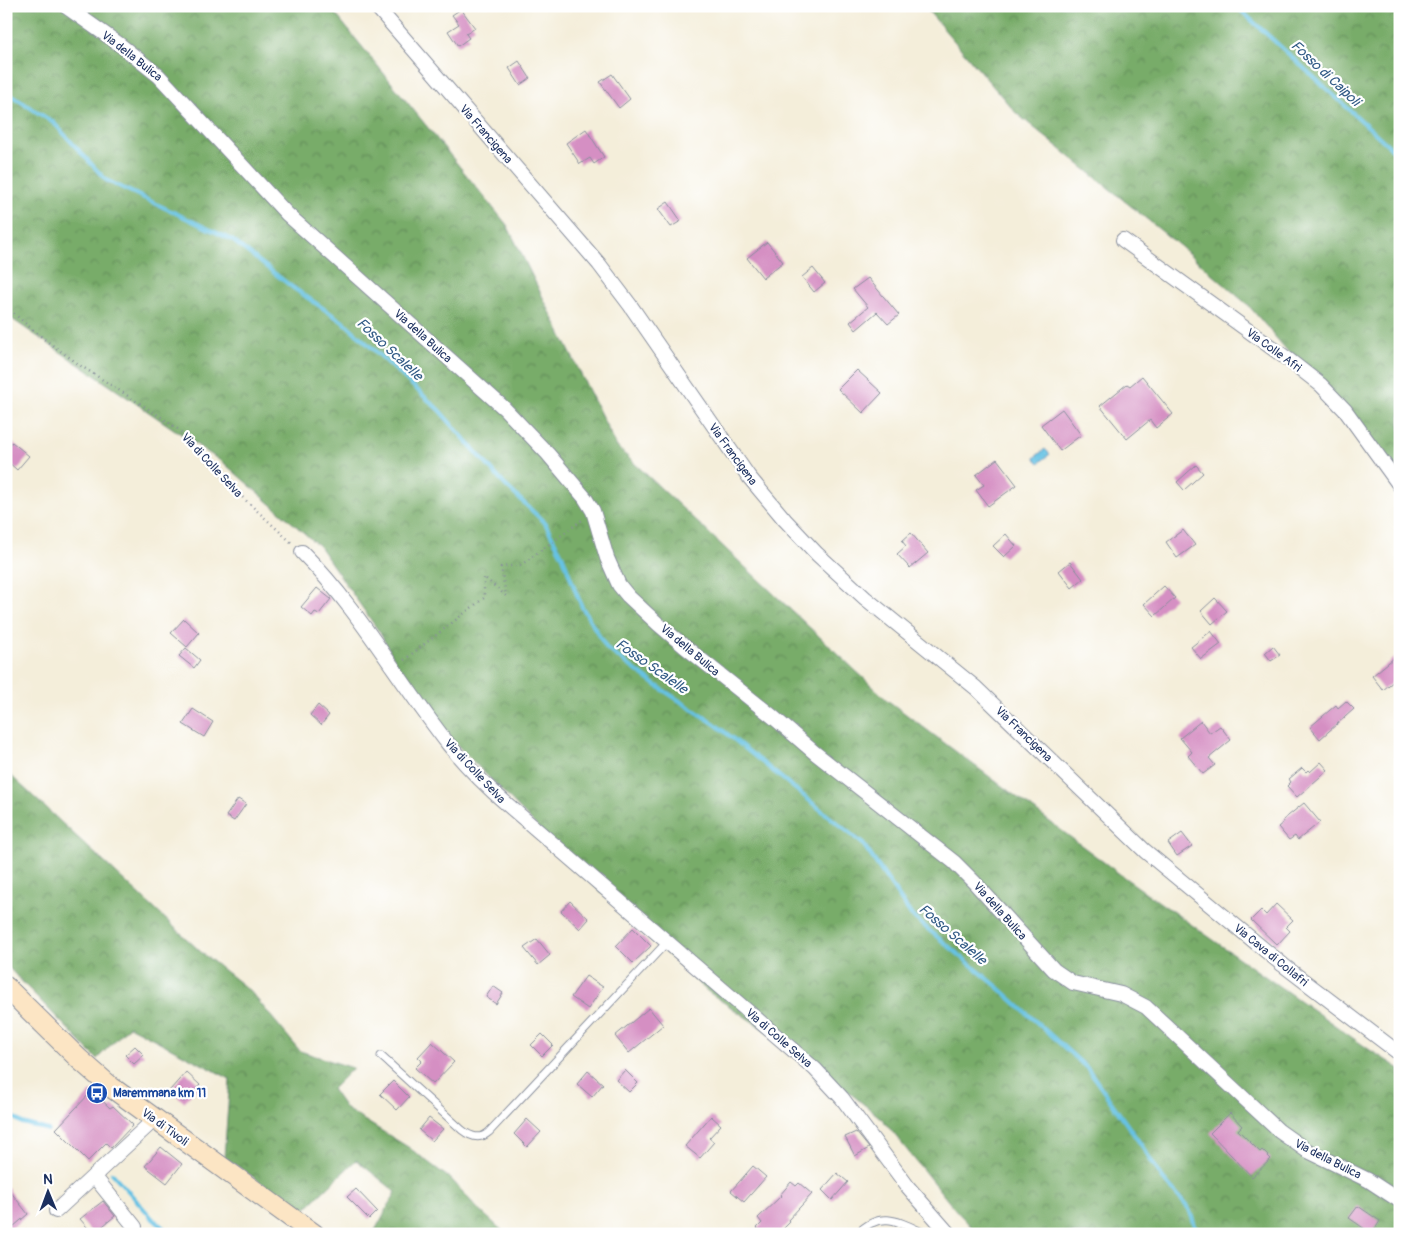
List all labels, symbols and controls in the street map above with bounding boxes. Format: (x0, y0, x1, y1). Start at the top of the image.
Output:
street label: Via della Bulica (98, 28, 165, 85)
water label: Fosso di Caipoli (1288, 37, 1366, 111)
street label: Via Francigena (456, 102, 516, 167)
street label: Via della Bulica (391, 306, 455, 367)
water label: Fosso Scalelle (353, 315, 428, 386)
street label: Via Colle Afri (1243, 325, 1304, 375)
street label: Via Francigena (705, 420, 760, 489)
street label: Via di Colle Selva (178, 430, 246, 501)
street label: Via della Bulica (657, 621, 723, 680)
water label: Fosso Scalelle (612, 635, 693, 699)
street label: Via Francigena (992, 703, 1056, 766)
street label: Via di Colle Selva (441, 736, 509, 807)
street label: Via della Bulica (970, 879, 1030, 944)
water label: Fosso Scalelle (915, 900, 991, 970)
street label: Via Cava di Collafri (1231, 921, 1311, 990)
street label: Via di Colle Selva (742, 1006, 815, 1072)
bus stop icon: Maremmana km 11 (85, 1081, 109, 1105)
place label: Maremmana km 11 (113, 1086, 206, 1101)
street label: Via di Tivoli (138, 1105, 191, 1149)
street label: Via della Bulica (1292, 1136, 1364, 1183)
north arrow (22, 1168, 72, 1218)
text: N (43, 1171, 53, 1188)

